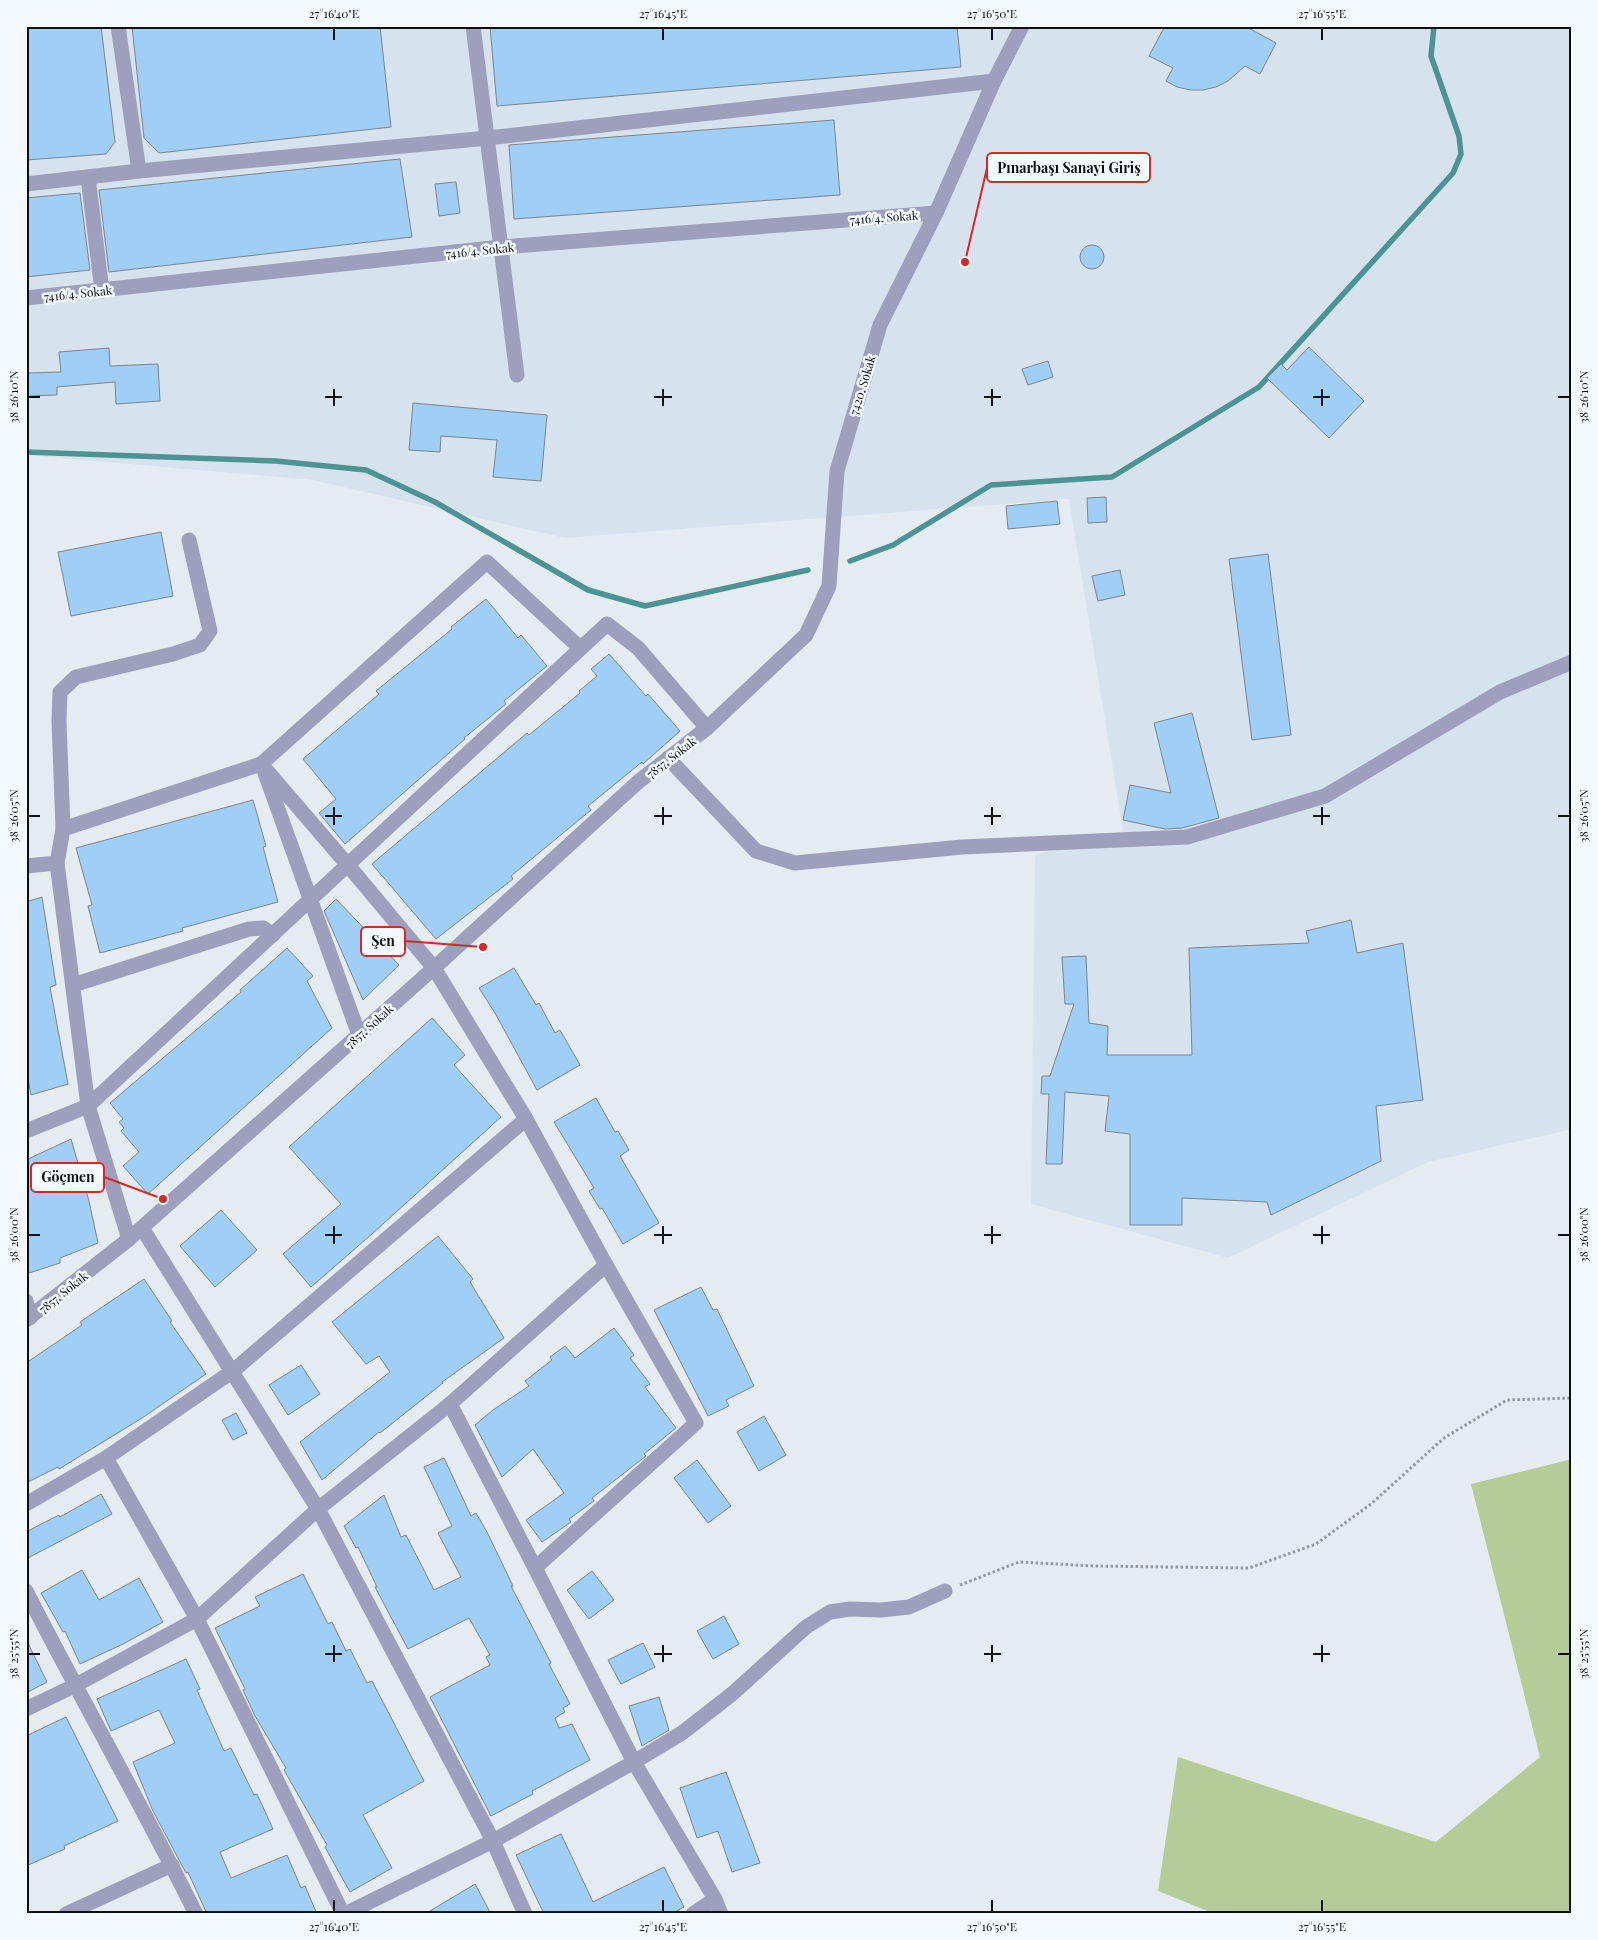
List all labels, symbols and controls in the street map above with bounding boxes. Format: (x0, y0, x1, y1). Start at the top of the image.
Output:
text: 27°16'40"E (309, 5, 359, 21)
text: 27°16'45"E (639, 5, 687, 21)
text: 27°16'50"E (967, 5, 1017, 21)
text: 27°16'55"E (1298, 5, 1346, 21)
callout: Pınarbaşı Sanayi Giriş (987, 153, 1150, 182)
text: Pınarbaşı Sanayi Giriş (997, 158, 1141, 177)
street label: 7416/4. Sokak (849, 207, 919, 227)
street label: 7416/4. Sokak (445, 238, 515, 262)
street label: 7416/4. Sokak (43, 281, 113, 305)
street label: 7420. Sokak (845, 353, 879, 417)
text: 38°26'10"N (5, 370, 21, 423)
text: 38°26'10"N (1575, 370, 1591, 423)
street label: 7857. Sokak (643, 732, 699, 781)
text: 38°26'05"N (5, 789, 21, 843)
text: 38°26'05"N (1575, 789, 1591, 843)
callout: Şen (361, 927, 405, 956)
text: Şen (371, 931, 395, 950)
street label: 7857. Sokak (342, 1000, 396, 1052)
callout: Göçmen (31, 1163, 104, 1192)
text: Göçmen (41, 1167, 95, 1186)
text: 38°26'00"N (5, 1207, 21, 1263)
text: 38°26'00"N (1575, 1207, 1591, 1263)
street label: 7857. Sokak (35, 1267, 91, 1317)
text: 38°25'55"N (5, 1628, 21, 1679)
text: 38°25'55"N (1575, 1628, 1591, 1679)
text: 27°16'40"E (309, 1918, 359, 1934)
text: 27°16'45"E (639, 1918, 687, 1934)
text: 27°16'50"E (967, 1918, 1017, 1934)
text: 27°16'55"E (1298, 1918, 1346, 1934)

